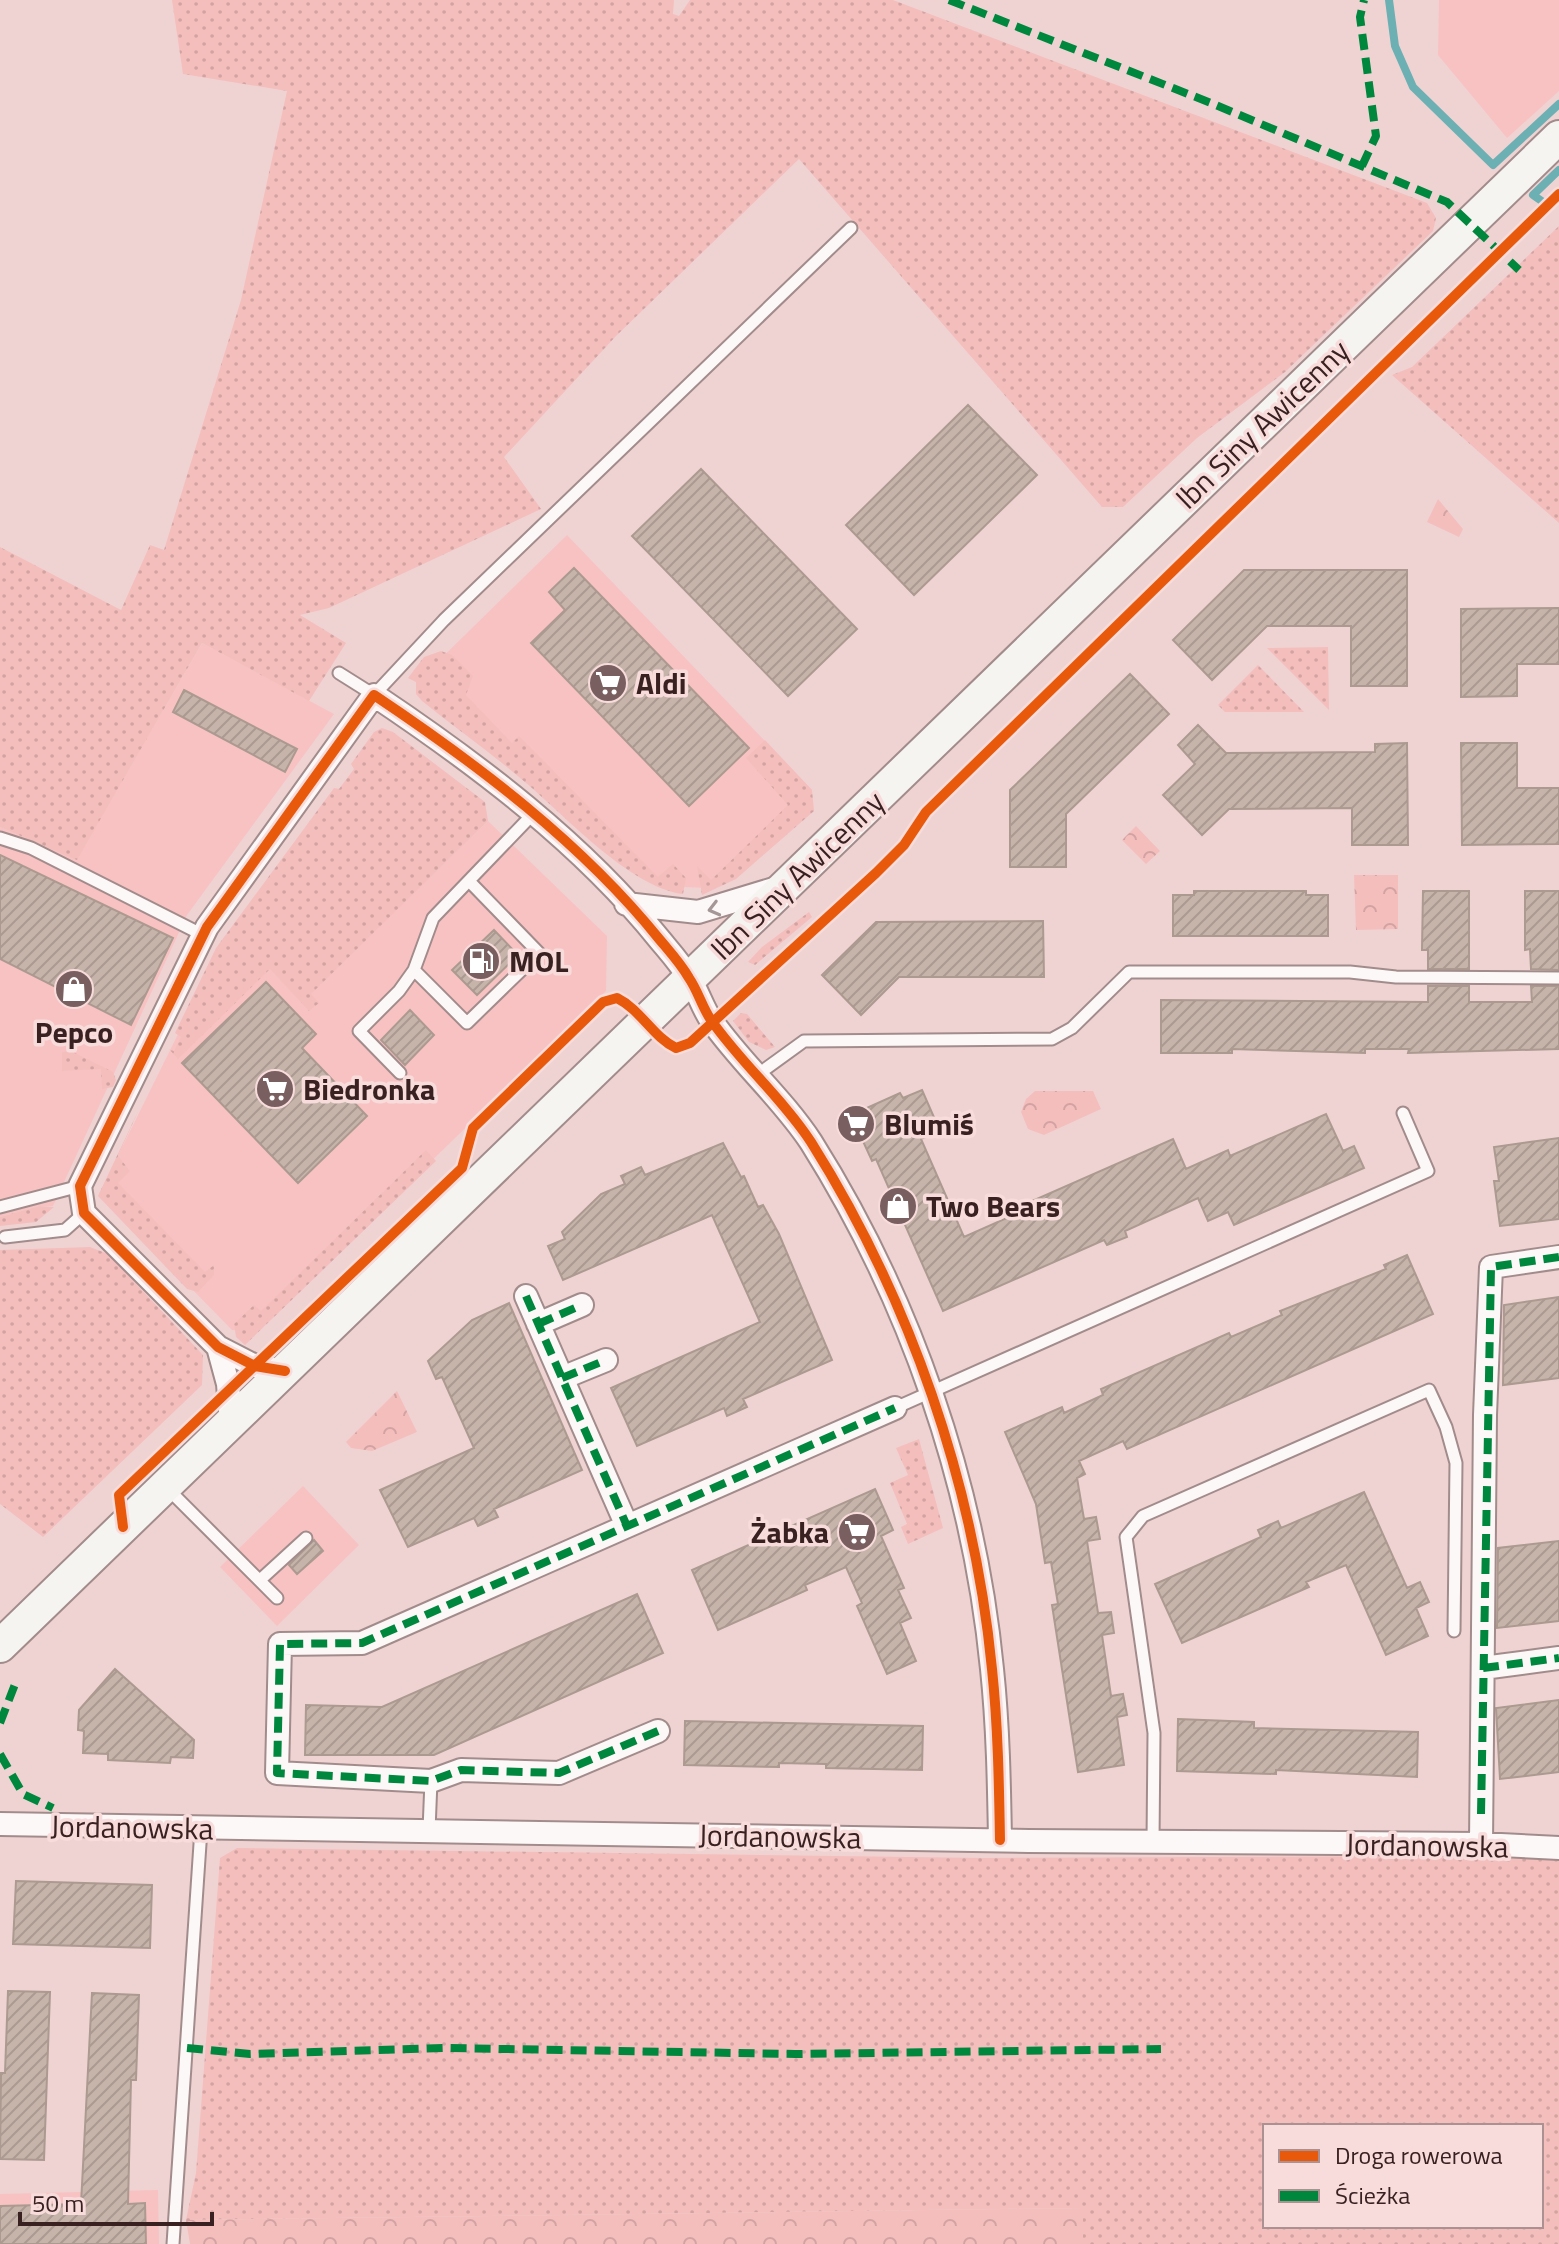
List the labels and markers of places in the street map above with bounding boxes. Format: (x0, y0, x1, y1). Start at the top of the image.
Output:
place label: Aldi (636, 660, 686, 706)
supermarket icon: Aldi (587, 662, 629, 704)
place label: MOL (509, 938, 568, 984)
fuel station icon: MOL (460, 940, 502, 982)
shop icon: Pepco (53, 968, 95, 1010)
place label: Pepco (35, 1009, 113, 1055)
place label: Biedronka (303, 1066, 435, 1112)
supermarket icon: Biedronka (254, 1068, 296, 1110)
place label: Blumiś (884, 1101, 974, 1147)
supermarket icon: Blumiś (835, 1103, 877, 1145)
place label: Two Bears (926, 1183, 1060, 1229)
shop icon: Two Bears (877, 1185, 919, 1227)
place label: Żabka (751, 1509, 829, 1555)
supermarket icon: Żabka (836, 1511, 878, 1553)

